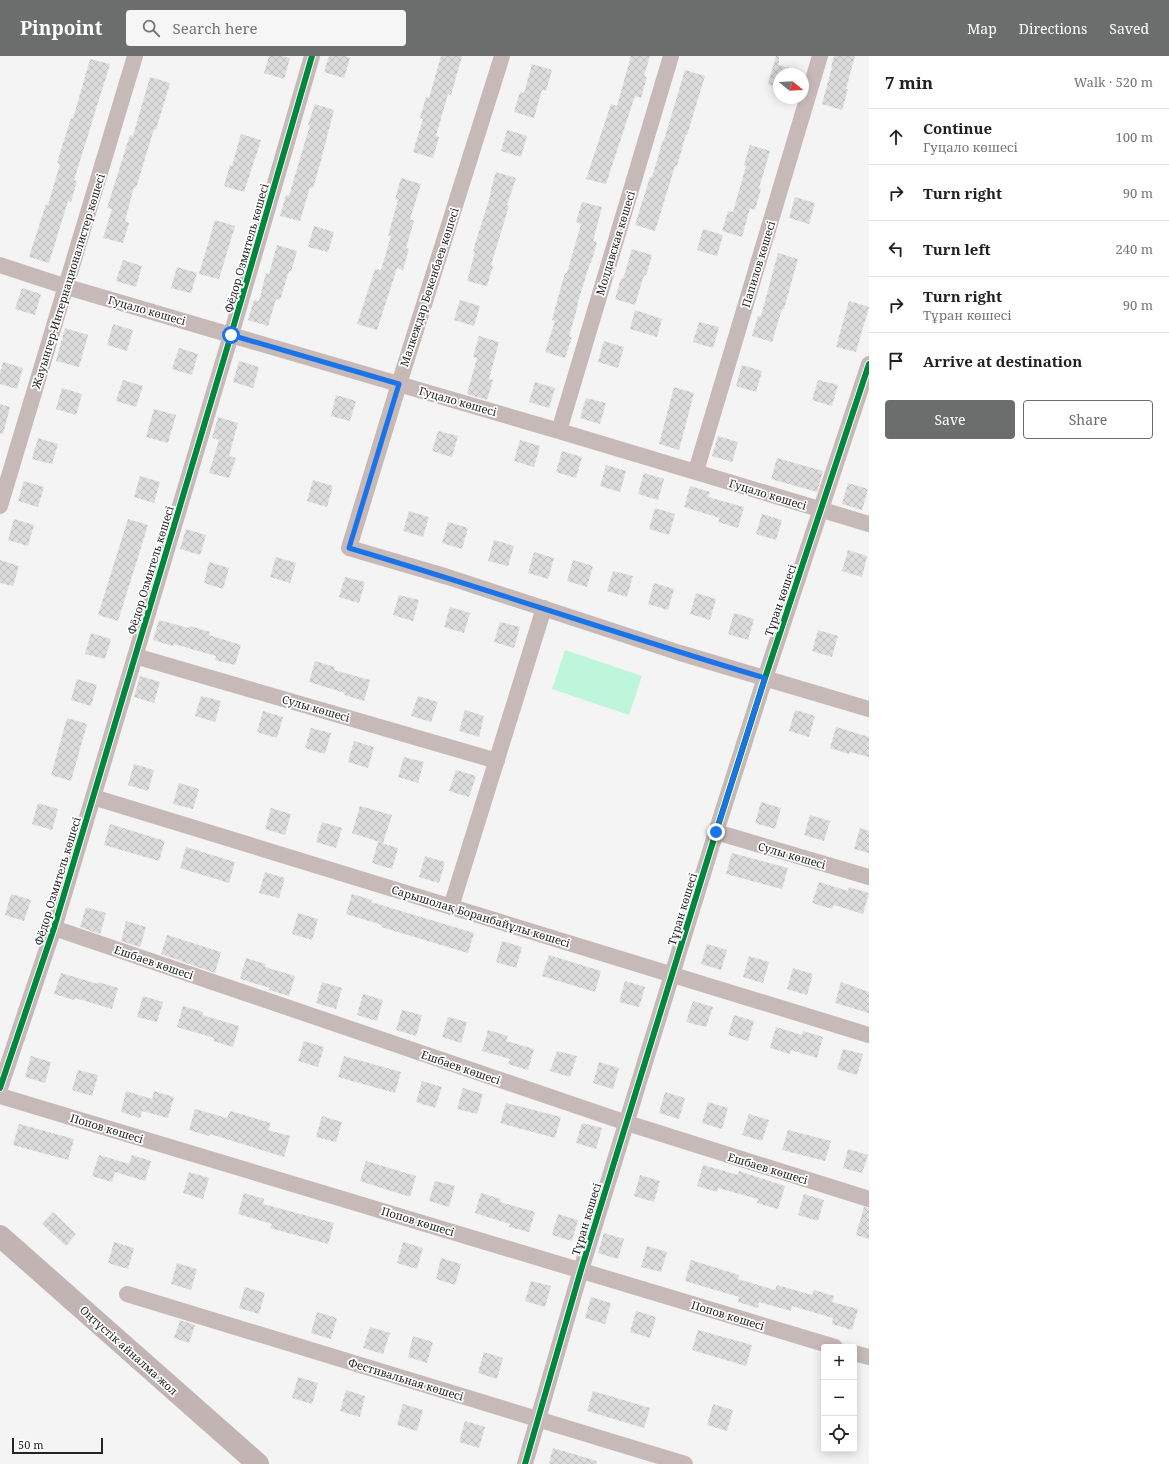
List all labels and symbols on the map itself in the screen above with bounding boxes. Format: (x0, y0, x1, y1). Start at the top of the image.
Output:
north arrow (773, 68, 809, 104)
street label: Жауынгер-Интернационалистер көшесі (28, 172, 108, 391)
street label: Фёдор Озмитель көшесі (220, 181, 272, 314)
street label: Молдавская көшесі (592, 189, 638, 297)
street label: Малкеждар Бөкенбаев көшесі (396, 205, 462, 368)
street label: Папилов көшесі (738, 219, 778, 309)
street label: Гуцало көшесі (106, 292, 188, 328)
route start (222, 326, 240, 344)
street label: Гуцало көшесі (417, 383, 499, 419)
street label: Гуцало көшесі (727, 475, 809, 513)
street label: Фёдор Озмитель көшесі (123, 504, 177, 636)
street label: Тұран көшесі (761, 562, 799, 638)
street label: Сулы көшесі (280, 691, 352, 725)
street label: Фёдор Озмитель көшесі (30, 815, 84, 947)
route end (707, 823, 725, 841)
street label: Сулы көшесі (756, 838, 828, 872)
street label: Тұран көшесі (664, 871, 700, 947)
street label: Сарышолақ Боранбайұлы көшесі (390, 882, 572, 950)
street label: Ешбаев көшесі (112, 941, 196, 983)
street label: Ешбаев көшесі (419, 1046, 503, 1088)
street label: Попов көшесі (69, 1110, 146, 1146)
street label: Ешбаев көшесі (726, 1149, 810, 1187)
street label: Тұран көшесі (568, 1181, 604, 1257)
street label: Попов көшесі (380, 1203, 457, 1239)
street label: Попов көшесі (690, 1297, 767, 1333)
street label: Оңтүстік айналма жол (77, 1302, 181, 1398)
street label: Фестивальная көшесі (346, 1354, 466, 1404)
scale bar (12, 1436, 103, 1455)

